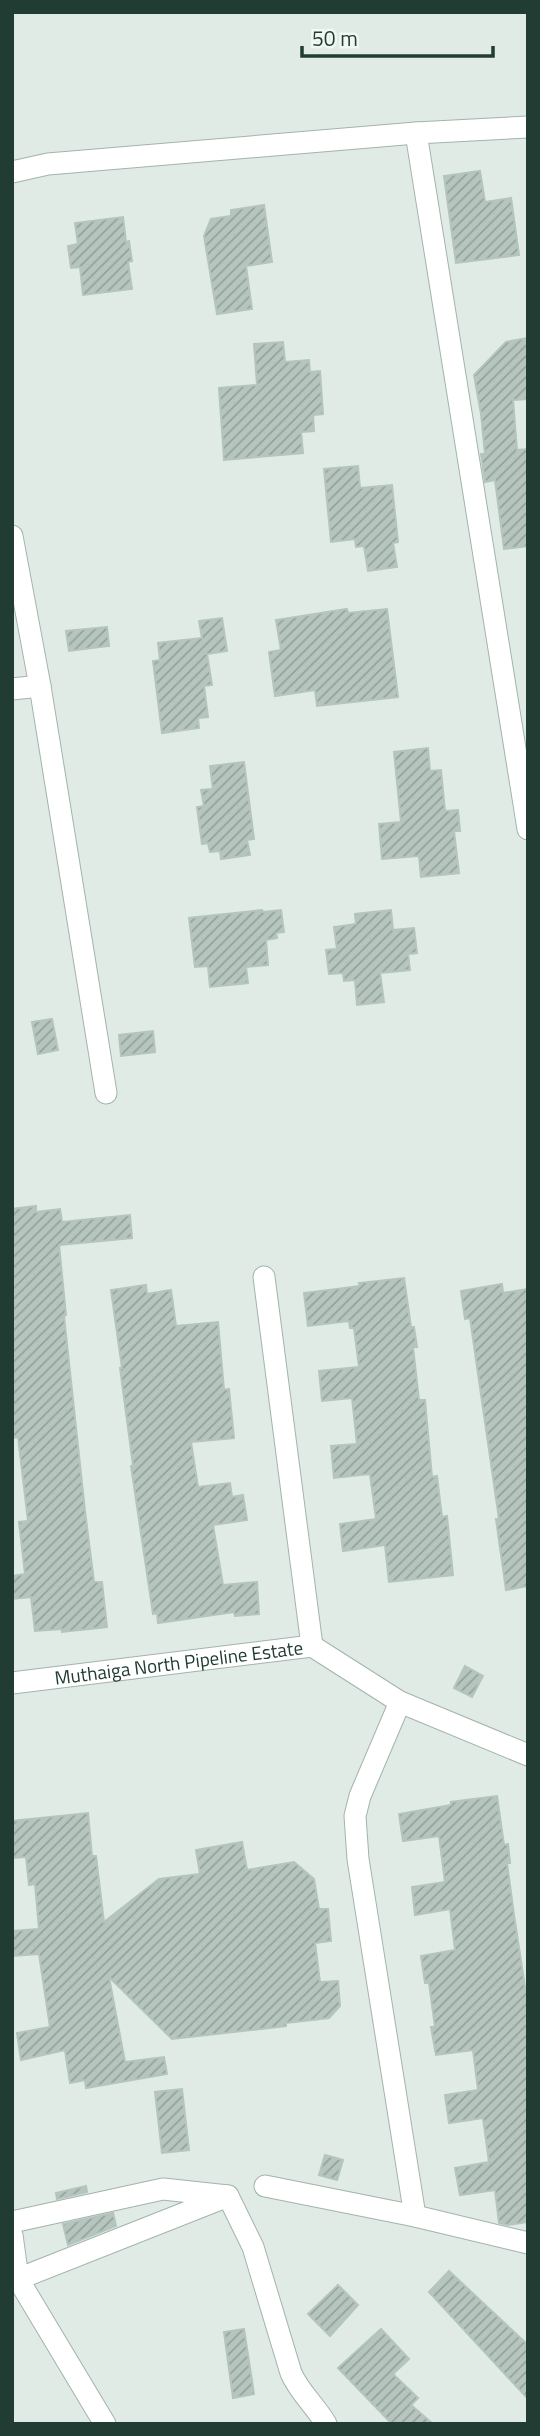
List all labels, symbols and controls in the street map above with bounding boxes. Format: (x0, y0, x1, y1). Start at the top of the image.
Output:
scale bar (302, 14, 493, 58)
text: 50 m (312, 22, 358, 54)
street label: Muthaiga North Pipeline Estate (53, 1632, 305, 1692)

